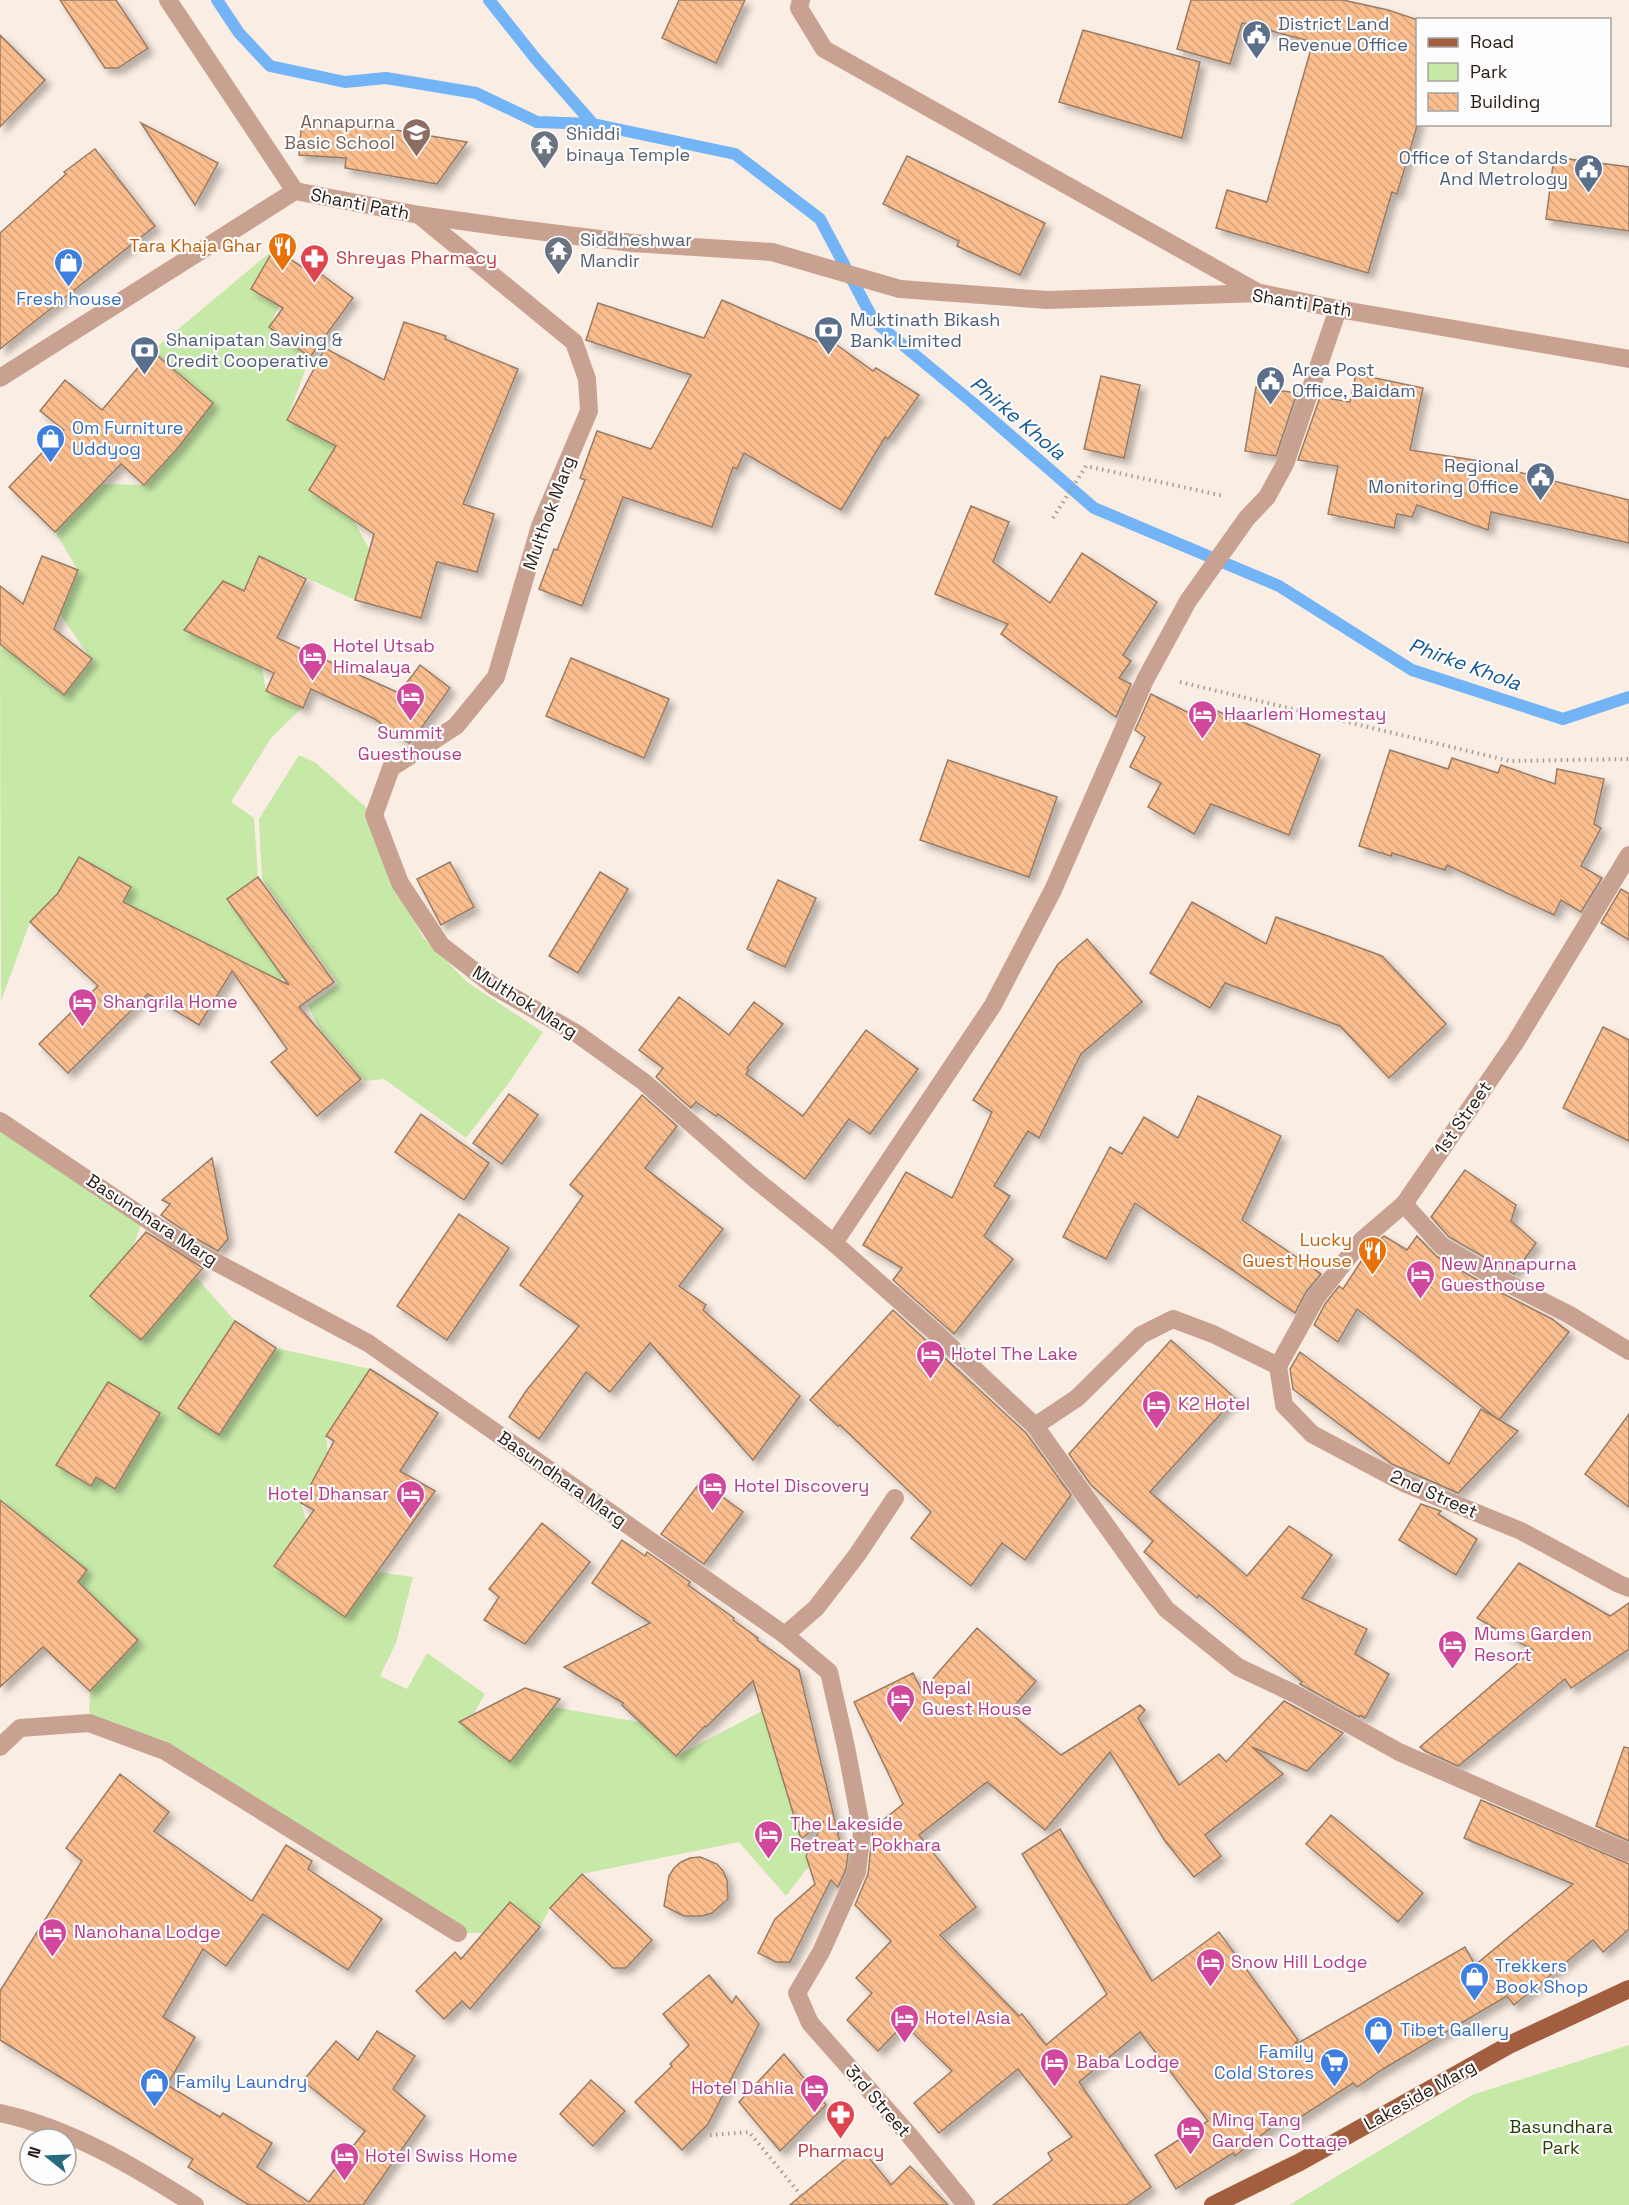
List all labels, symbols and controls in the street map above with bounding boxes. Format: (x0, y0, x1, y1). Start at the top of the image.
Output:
place label: District Land Revenue Office (1278, 12, 1408, 56)
public building icon: District Land Revenue Office (1241, 18, 1273, 60)
legend (1416, 18, 1611, 126)
text: Road (1470, 30, 1514, 53)
text: Park (1470, 60, 1508, 83)
text: Building (1470, 90, 1540, 113)
place label: Annapurna Basic School (284, 110, 395, 154)
school or university icon: Annapurna Basic School (400, 116, 432, 158)
place label: Shiddi binaya Temple (566, 122, 690, 166)
temple icon: Shiddi binaya Temple (529, 128, 561, 170)
place label: Office of Standards And Metrology (1399, 146, 1568, 190)
public building icon: Office of Standards And Metrology (1573, 152, 1605, 194)
street label: Shanti Path (309, 183, 411, 224)
place label: Siddheshwar Mandir (580, 228, 692, 272)
restaurant icon: Tara Khaja Ghar (267, 230, 299, 272)
place label: Tara Khaja Ghar (129, 234, 262, 257)
temple icon: Siddheshwar Mandir (543, 234, 575, 276)
pharmacy icon: Shreyas Pharmacy (299, 242, 331, 284)
shop icon: Fresh house (53, 246, 85, 288)
place label: Shreyas Pharmacy (336, 246, 497, 269)
street label: Shanti Path (1251, 283, 1353, 322)
place label: Fresh house (16, 287, 122, 310)
place label: Muktinath Bikash Bank Limited (850, 308, 1000, 352)
bank icon: Muktinath Bikash Bank Limited (813, 314, 845, 356)
place label: Shanipatan Saving & Credit Cooperative (166, 328, 343, 372)
bank icon: Shanipatan Saving & Credit Cooperative (129, 334, 161, 376)
place label: Area Post Office, Baidam (1292, 358, 1416, 402)
public building icon: Area Post Office, Baidam (1255, 364, 1287, 406)
water label: Phirke Khola (965, 370, 1072, 466)
place label: Om Furniture Uddyog (72, 416, 184, 460)
shop icon: Om Furniture Uddyog (35, 422, 67, 464)
street label: Multhok Marg (517, 453, 580, 573)
place label: Regional Monitoring Office (1368, 454, 1519, 498)
public building icon: Regional Monitoring Office (1524, 460, 1556, 502)
water label: Phirke Khola (1406, 632, 1525, 696)
place label: Hotel Utsab Himalaya (333, 634, 435, 678)
hotel icon: Hotel Utsab Himalaya (296, 640, 328, 682)
hotel icon: Summit Guesthouse (394, 680, 426, 722)
hotel icon: Haarlem Homestay (1187, 698, 1219, 740)
place label: Haarlem Homestay (1224, 702, 1386, 725)
place label: Summit Guesthouse (358, 721, 462, 765)
street label: Multhok Marg (468, 960, 582, 1043)
hotel icon: Shangrila Home (66, 986, 98, 1028)
place label: Shangrila Home (103, 990, 238, 1013)
street label: 1st Street (1429, 1076, 1496, 1159)
street label: Basundhara Marg (82, 1169, 222, 1271)
place label: Lucky Guest House (1242, 1228, 1352, 1272)
restaurant icon: Lucky Guest House (1357, 1234, 1389, 1276)
place label: New Annapurna Guesthouse (1441, 1252, 1577, 1296)
hotel icon: New Annapurna Guesthouse (1404, 1258, 1436, 1300)
hotel icon: Hotel The Lake (914, 1338, 946, 1380)
place label: Hotel The Lake (951, 1342, 1078, 1365)
hotel icon: K2 Hotel (1141, 1388, 1173, 1430)
place label: K2 Hotel (1178, 1392, 1250, 1415)
street label: Basundhara Marg (493, 1426, 631, 1532)
street label: 2nd Street (1387, 1464, 1481, 1523)
hotel icon: Hotel Discovery (697, 1470, 729, 1512)
place label: Hotel Discovery (734, 1474, 869, 1497)
hotel icon: Hotel Dhansar (394, 1478, 426, 1520)
place label: Hotel Dhansar (268, 1482, 389, 1505)
place label: Mums Garden Resort (1474, 1622, 1592, 1666)
hotel icon: Mums Garden Resort (1437, 1628, 1469, 1670)
place label: Nepal Guest House (922, 1676, 1032, 1720)
hotel icon: Nepal Guest House (885, 1682, 917, 1724)
place label: The Lakeside Retreat - Pokhara (790, 1812, 941, 1856)
hotel icon: The Lakeside Retreat - Pokhara (753, 1818, 785, 1860)
hotel icon: Nanohana Lodge (37, 1916, 69, 1958)
place label: Nanohana Lodge (74, 1920, 221, 1943)
hotel icon: Snow Hill Lodge (1194, 1946, 1226, 1988)
place label: Snow Hill Lodge (1231, 1950, 1367, 1973)
place label: Trekkers Book Shop (1495, 1954, 1588, 1998)
shop icon: Trekkers Book Shop (1458, 1960, 1490, 2002)
hotel icon: Hotel Asia (888, 2002, 920, 2044)
place label: Hotel Asia (925, 2006, 1011, 2029)
shop icon: Tibet Gallery (1363, 2014, 1395, 2056)
place label: Tibet Gallery (1400, 2018, 1509, 2041)
place label: Family Cold Stores (1214, 2040, 1314, 2084)
hotel icon: Baba Lodge (1039, 2046, 1071, 2088)
supermarket icon: Family Cold Stores (1319, 2046, 1351, 2088)
place label: Baba Lodge (1076, 2050, 1180, 2073)
street label: Lakeside Marg (1360, 2054, 1480, 2135)
street label: 3rd Street (841, 2060, 916, 2142)
shop icon: Family Laundry (139, 2066, 171, 2108)
place label: Family Laundry (176, 2070, 307, 2093)
hotel icon: Hotel Dahlia (799, 2072, 831, 2114)
place label: Hotel Dahlia (691, 2076, 794, 2099)
pharmacy icon: Pharmacy (825, 2098, 857, 2140)
place label: Ming Tang Garden Cottage (1212, 2108, 1348, 2152)
hotel icon: Ming Tang Garden Cottage (1175, 2114, 1207, 2156)
park label: Basundhara Park (1509, 2115, 1613, 2159)
north arrow (18, 2127, 78, 2187)
place label: Pharmacy (798, 2139, 884, 2162)
hotel icon: Hotel Swiss Home (328, 2140, 360, 2182)
text: N (23, 2144, 46, 2161)
place label: Hotel Swiss Home (365, 2144, 518, 2167)

